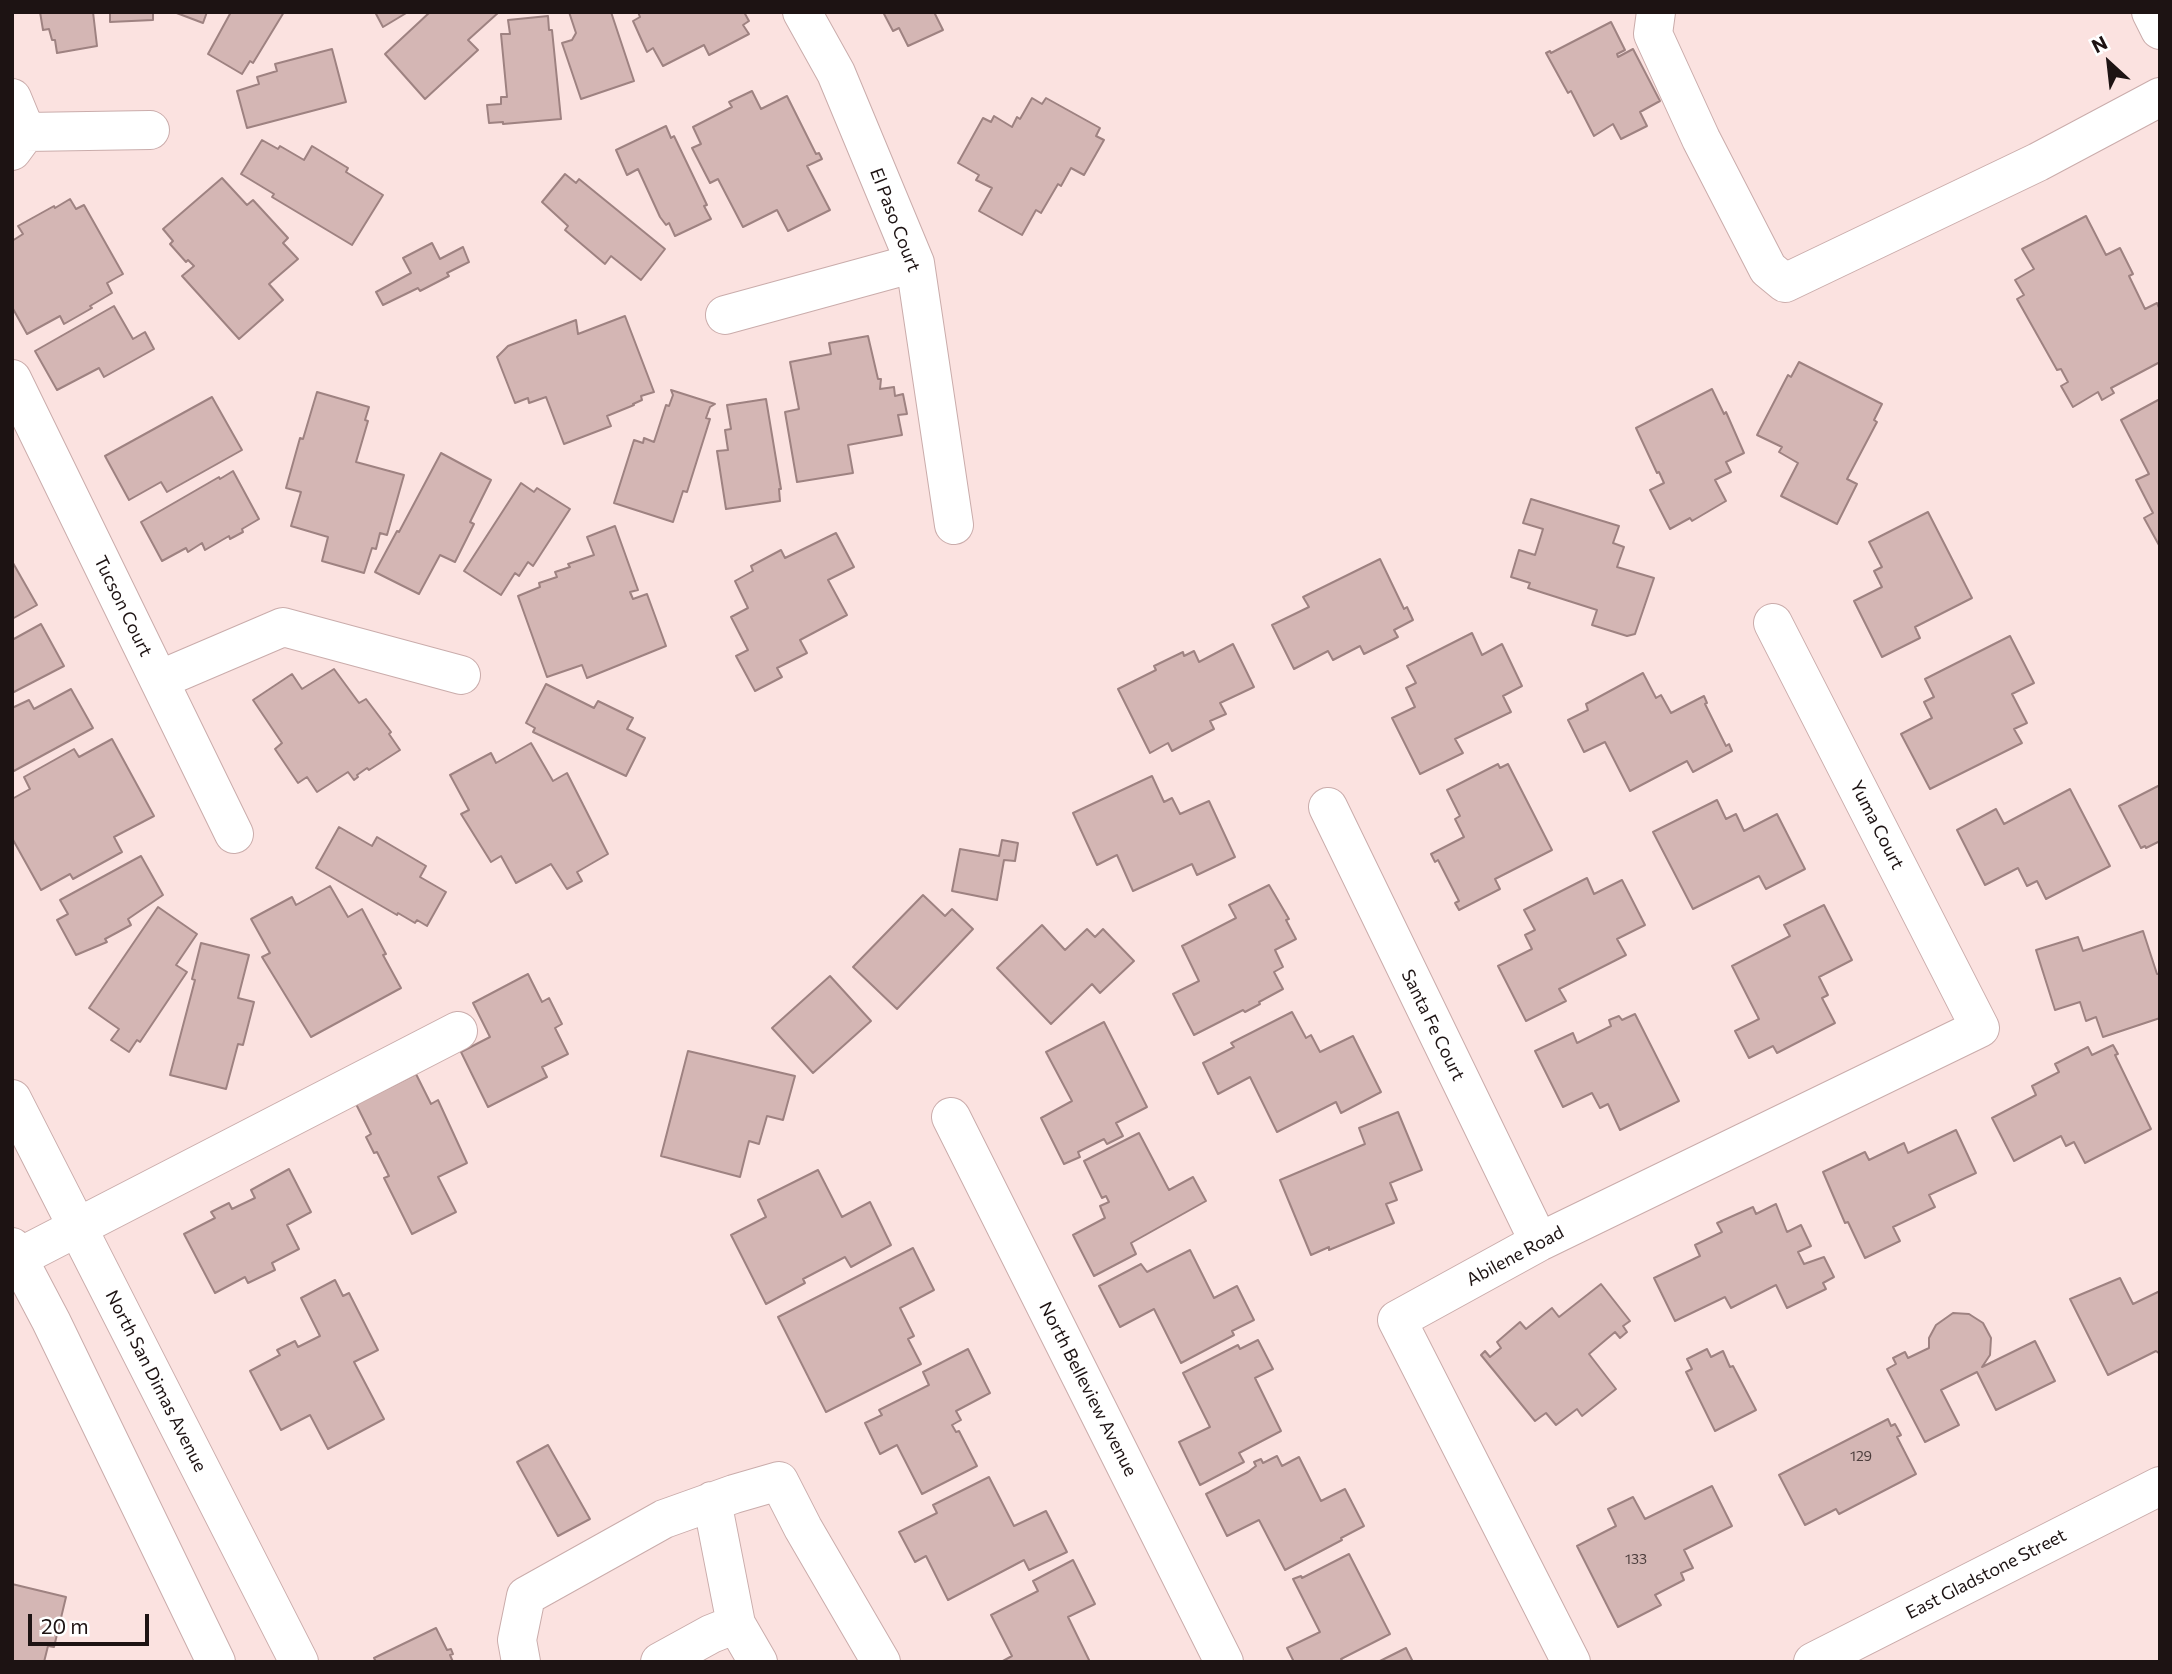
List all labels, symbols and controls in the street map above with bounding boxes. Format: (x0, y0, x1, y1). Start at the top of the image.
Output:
north arrow (2074, 28, 2144, 98)
text: N (2088, 30, 2111, 57)
street label: El Paso Court (865, 165, 925, 275)
street label: Tucson Court (89, 552, 157, 660)
street label: Yuma Court (1845, 777, 1909, 873)
street label: Santa Fe Court (1397, 966, 1469, 1084)
street label: Abilene Road (1463, 1221, 1567, 1291)
street label: North San Dimas Avenue (101, 1287, 211, 1475)
street label: North Belleview Avenue (1035, 1298, 1141, 1480)
house number: 129 (1850, 1448, 1872, 1464)
street label: East Gladstone Street (1902, 1524, 2070, 1624)
house number: 133 (1625, 1551, 1647, 1567)
scale bar (32, 1600, 152, 1644)
text: 20 m (41, 1613, 89, 1638)

